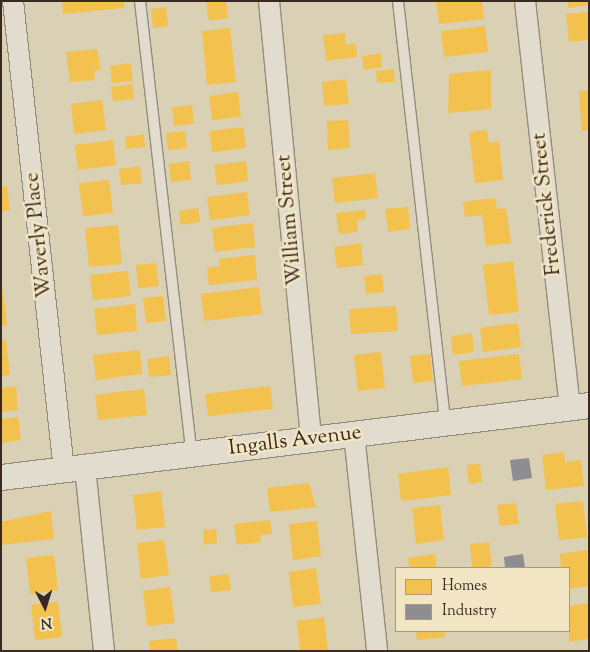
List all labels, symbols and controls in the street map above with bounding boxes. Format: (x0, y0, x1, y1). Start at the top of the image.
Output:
street label: Frederick Street (527, 131, 567, 277)
street label: William Street (272, 153, 308, 287)
street label: Waverly Place (20, 171, 58, 299)
street label: Ingalls Avenue (227, 420, 363, 462)
legend (395, 567, 570, 632)
text: Homes (442, 576, 487, 597)
north arrow (20, 582, 70, 632)
text: Industry (442, 601, 497, 622)
text: N (40, 611, 53, 632)

